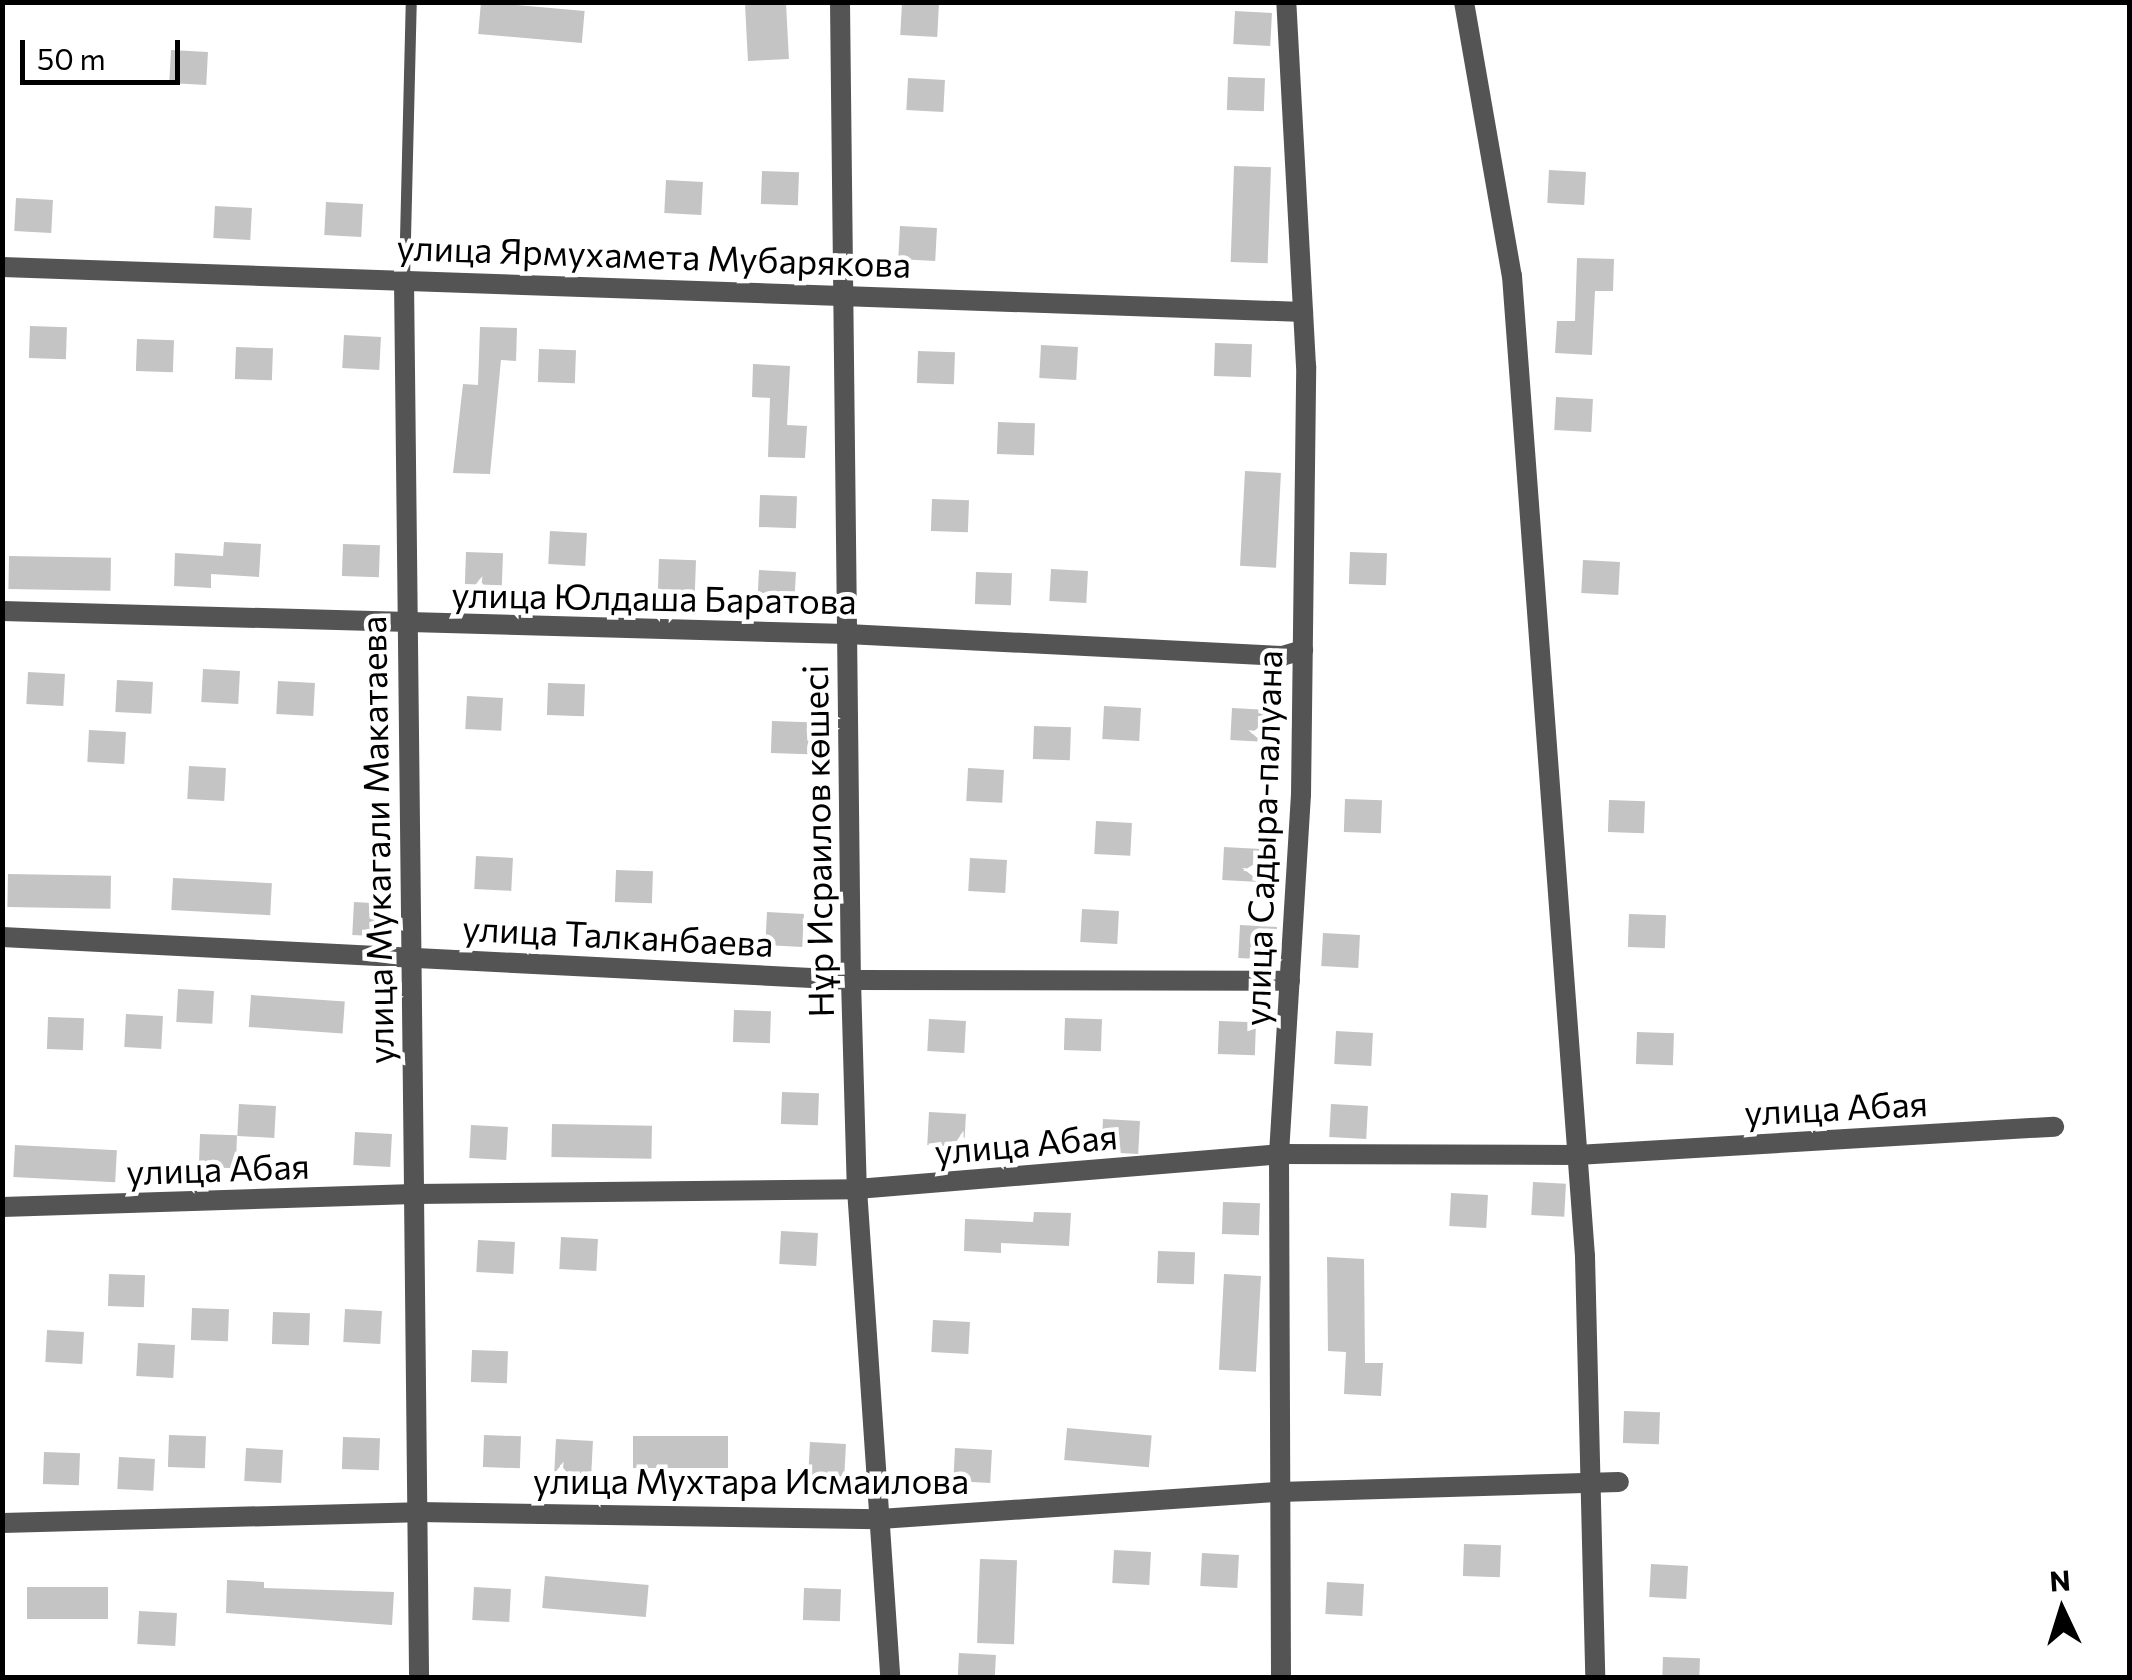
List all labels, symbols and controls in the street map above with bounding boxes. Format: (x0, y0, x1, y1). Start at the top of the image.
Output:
scale bar (25, 20, 185, 82)
text: 50 m (37, 39, 106, 76)
street label: улица Ярмухамета Мубарякова (396, 225, 912, 285)
street label: улица Юлдаша Баратова (451, 572, 857, 622)
street label: улица Мукагали Макатаева (351, 616, 401, 1064)
street label: улица Садыра-палуана (1234, 649, 1290, 1027)
street label: Нұр Исраилов көшесі (793, 664, 841, 1018)
street label: улица Талканбаева (461, 906, 775, 964)
street label: улица Абая (1743, 1081, 1929, 1133)
street label: улица Абая (933, 1114, 1119, 1172)
street label: улица Абая (126, 1144, 310, 1192)
street label: улица Мухтара Исмаилова (533, 1459, 969, 1501)
north arrow (2012, 1560, 2112, 1660)
text: N (2048, 1562, 2072, 1598)

